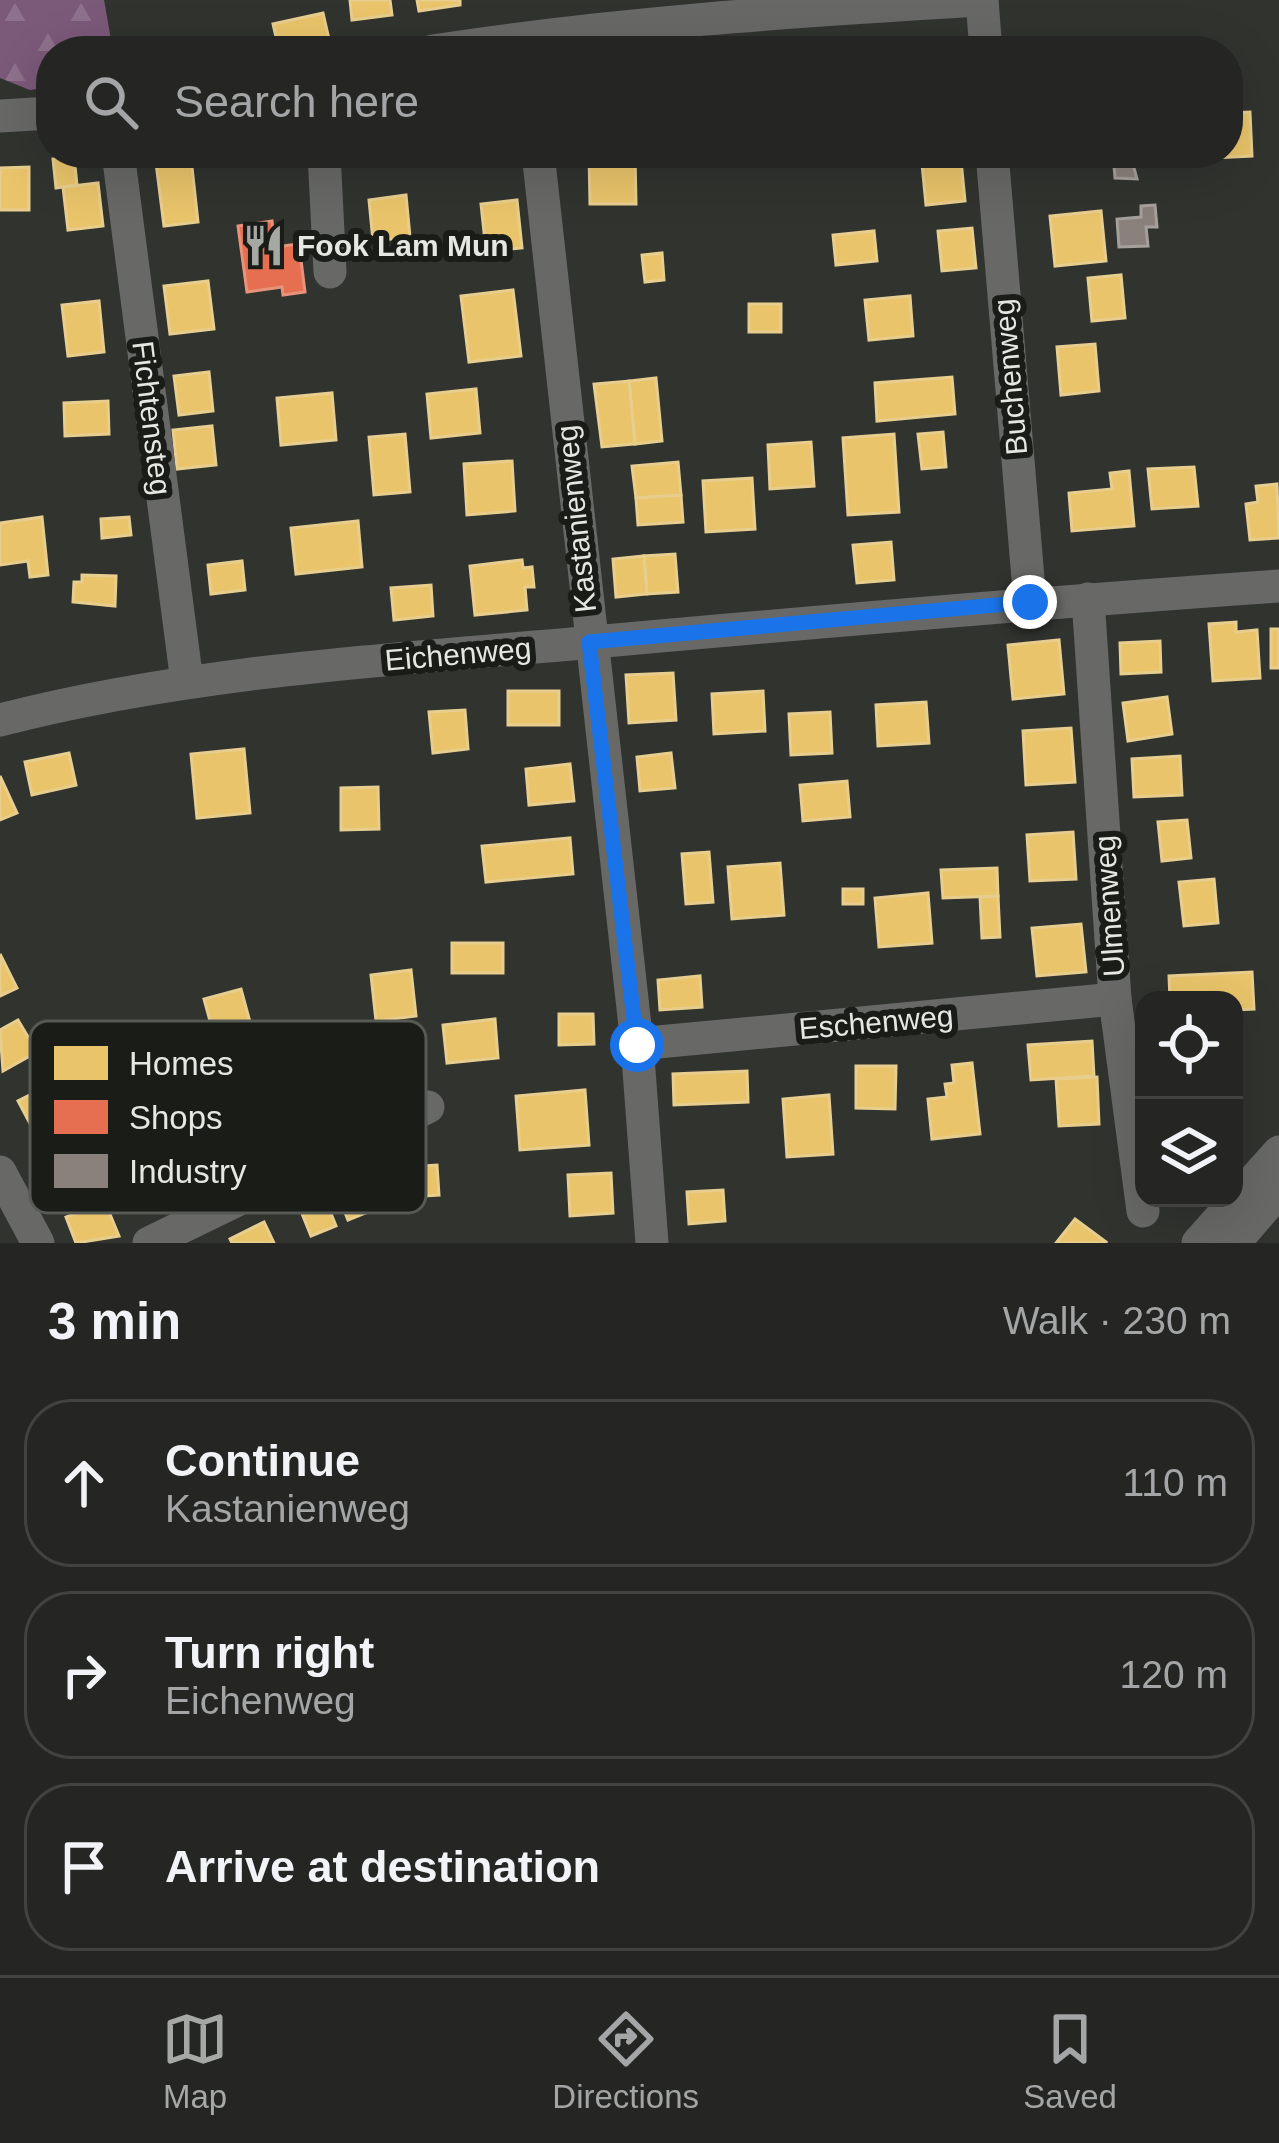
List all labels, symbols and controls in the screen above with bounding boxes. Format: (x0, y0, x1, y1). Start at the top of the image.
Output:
search box (36, 36, 1243, 168)
icon: search (78, 69, 144, 135)
text: Search here (174, 76, 419, 127)
restaurant icon: Fook Lam Mun (240, 222, 286, 268)
place label: Fook Lam Mun (297, 229, 509, 262)
street label: Buchenweg (987, 297, 1033, 457)
street label: Fichtensteg (126, 339, 178, 497)
street label: Kastanienweg (550, 424, 602, 614)
route end (1003, 575, 1057, 629)
street label: Eichenweg (383, 631, 533, 677)
street label: Ulmenweg (1088, 834, 1130, 978)
map controls (1135, 991, 1243, 1207)
button: locate (1135, 991, 1243, 1099)
street label: Eschenweg (797, 999, 955, 1045)
route start (610, 1018, 664, 1072)
legend (30, 1021, 426, 1213)
text: Homes (129, 1045, 234, 1082)
text: Shops (129, 1099, 223, 1136)
button: layers (1135, 1099, 1243, 1207)
text: Industry (129, 1153, 247, 1190)
text: 3 min (48, 1293, 181, 1350)
text: Walk · 230 m (1003, 1299, 1231, 1342)
text: Continue (165, 1435, 360, 1486)
icon: ahead (51, 1450, 117, 1516)
text: 110 m (1123, 1461, 1228, 1504)
text: Kastanienweg (165, 1487, 410, 1530)
text: Turn right (165, 1627, 374, 1678)
icon: right (51, 1642, 117, 1708)
text: 120 m (1120, 1653, 1228, 1696)
text: Eichenweg (165, 1679, 356, 1722)
icon: arrive (51, 1834, 117, 1900)
text: Arrive at destination (165, 1841, 600, 1892)
tab: Map (162, 2006, 228, 2116)
tab: Directions (552, 2006, 699, 2116)
tab: Saved (1023, 2006, 1117, 2116)

